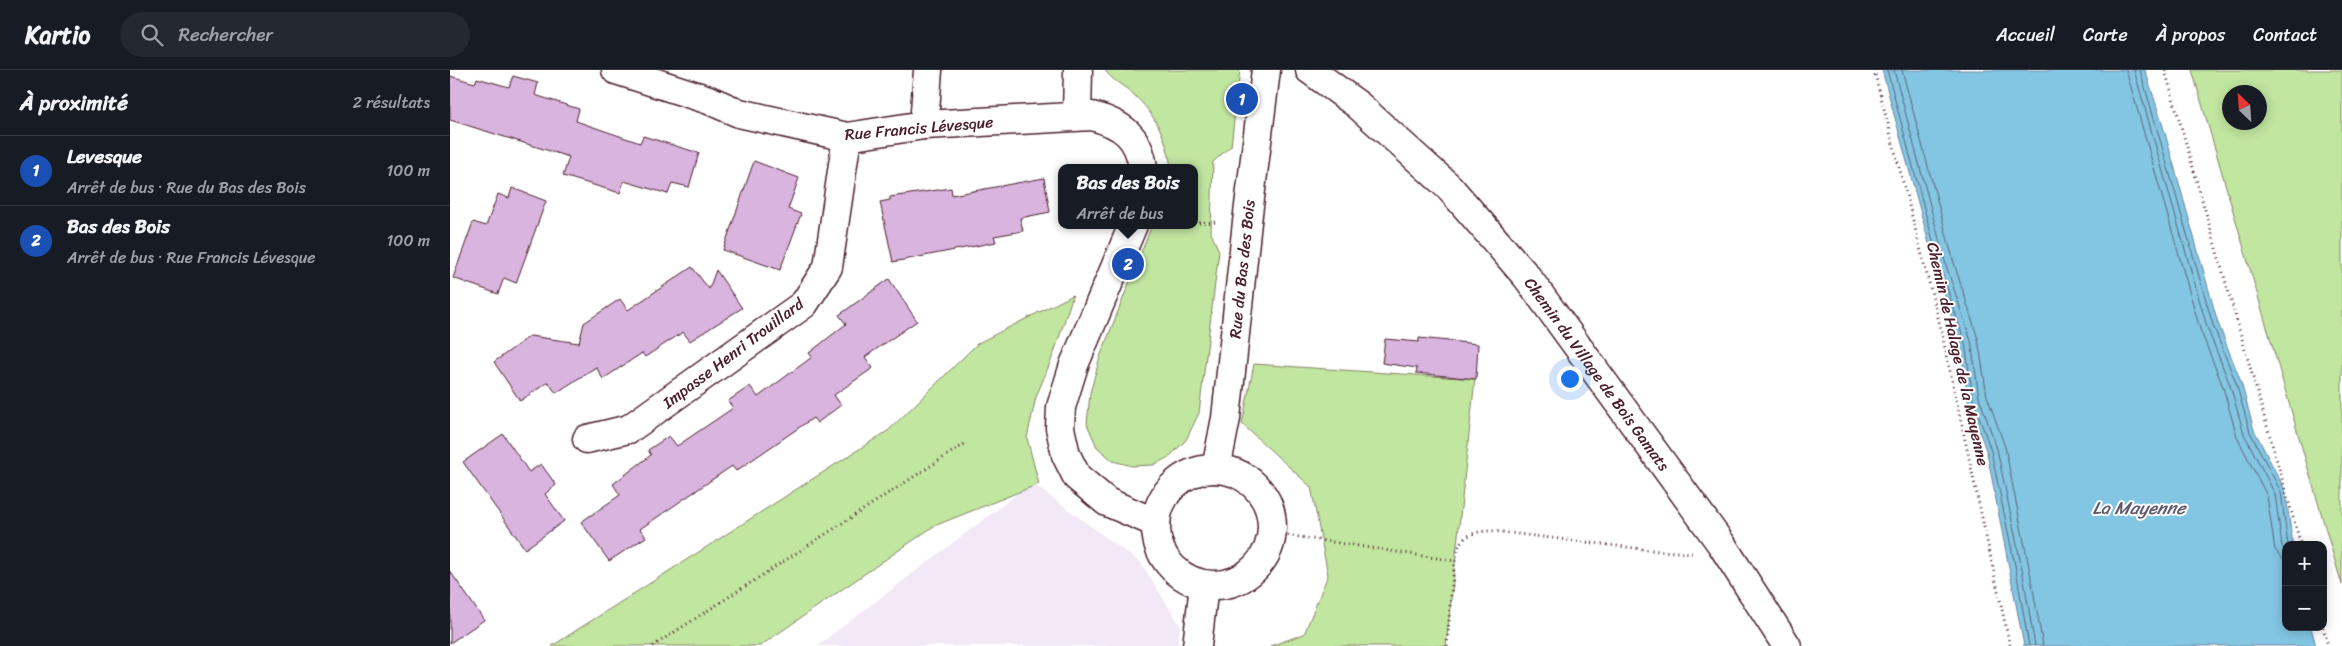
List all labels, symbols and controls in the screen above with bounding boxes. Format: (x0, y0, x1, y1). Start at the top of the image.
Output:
search box (120, 12, 470, 57)
text: Kartio (25, 14, 90, 56)
text: Rechercher (178, 18, 273, 51)
text: Accueil (1996, 19, 2055, 51)
text: Carte (2083, 19, 2128, 51)
text: À propos (2156, 19, 2225, 51)
text: Contact (2253, 19, 2317, 51)
icon: search (138, 21, 166, 49)
pin: 1 (1226, 80, 1258, 118)
text: À proximité (20, 84, 128, 122)
north arrow (2222, 85, 2267, 130)
text: 2 résultats (353, 88, 430, 117)
street label: Rue Francis Lévesque (844, 107, 994, 149)
text: Levesque (67, 140, 142, 173)
text: 1 (33, 156, 39, 185)
text: 100 m (386, 156, 430, 185)
popup (1058, 164, 1198, 229)
text: Bas des Bois (1076, 166, 1180, 199)
text: Arrêt de bus · Rue du Bas des Bois (67, 173, 306, 202)
street label: Rue du Bas des Bois (1220, 198, 1264, 340)
text: Arrêt de bus (1076, 199, 1163, 228)
text: Bas des Bois (67, 210, 170, 243)
text: 2 (31, 226, 41, 255)
text: 100 m (386, 226, 430, 255)
street label: Chemin de Halage de la Mayenne (1918, 239, 1998, 469)
text: Arrêt de bus · Rue Francis Lévesque (67, 243, 316, 272)
pin: 2 (1112, 245, 1144, 283)
street label: Chemin du Village de Bois Gamats (1516, 271, 1678, 478)
street label: Impasse Henri Trouillard (655, 289, 811, 417)
your location (1557, 366, 1583, 392)
water label: La Mayenne (2092, 492, 2187, 524)
map controls (2282, 541, 2327, 631)
button: + (2282, 541, 2327, 586)
button: − (2282, 586, 2327, 631)

